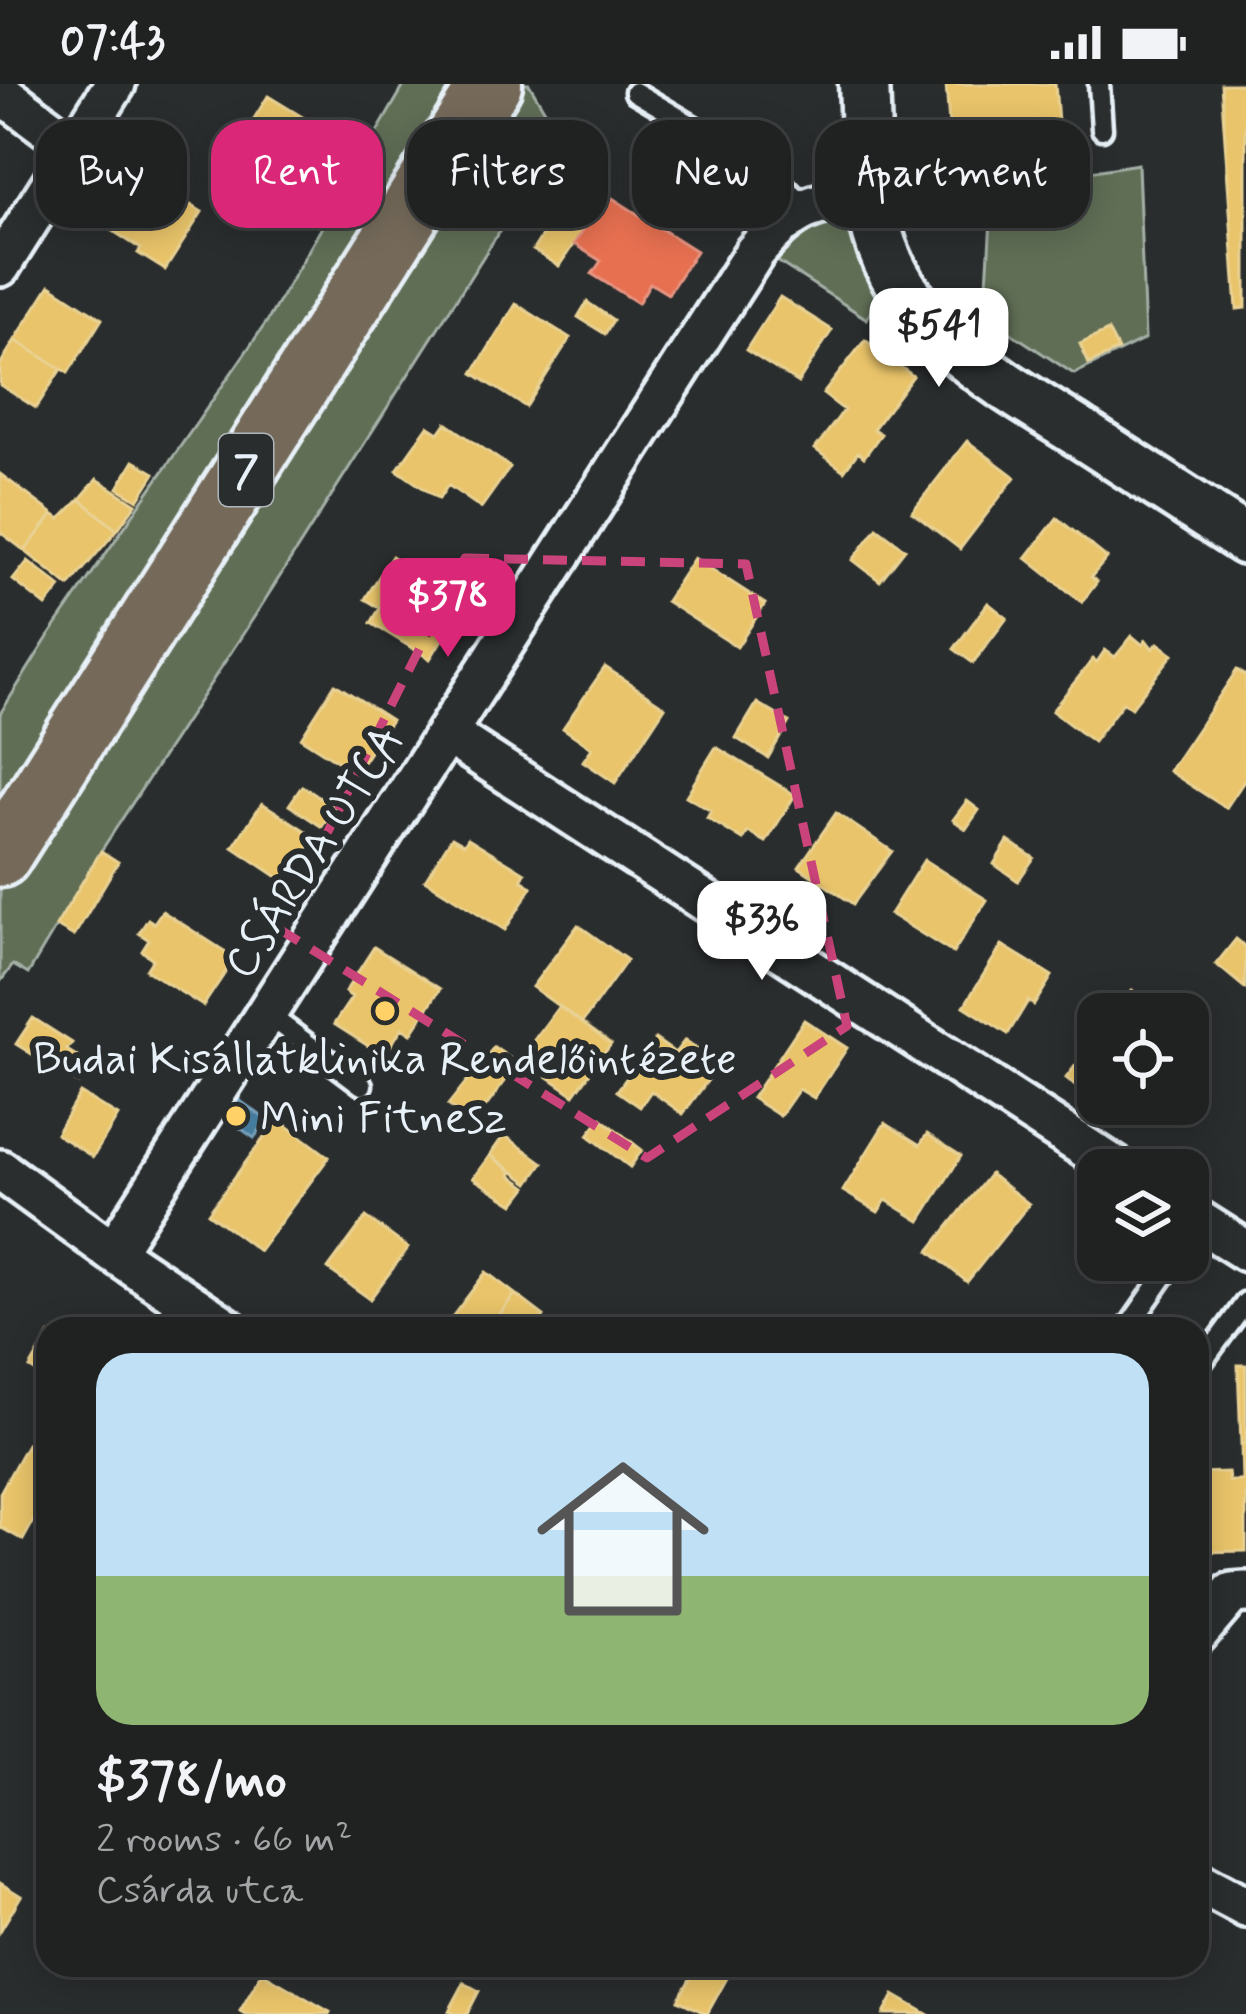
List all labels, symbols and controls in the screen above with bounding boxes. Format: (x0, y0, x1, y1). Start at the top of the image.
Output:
text: 07:43 (60, 13, 165, 72)
chip: Buy (36, 120, 187, 228)
chip: Rent (211, 120, 383, 228)
chip: Filters (407, 120, 608, 228)
chip: New (632, 120, 791, 228)
chip: Apartment (815, 120, 1090, 228)
pin: $541 (868, 288, 1010, 390)
text: $541 (896, 301, 982, 352)
road number: 7 (219, 434, 273, 506)
pin: $378 (377, 558, 519, 660)
text: $378 (407, 571, 489, 622)
street label: CSÁRDA UTCA (212, 715, 420, 991)
pin: $336 (691, 881, 833, 983)
text: $336 (724, 894, 800, 945)
map controls (1077, 993, 1209, 1281)
button: locate (1077, 993, 1209, 1125)
marker: Budai Kisállatklinika Rendelőintézete (372, 998, 398, 1024)
place label: Budai Kisállatklinika Rendelőintézete (33, 1031, 737, 1090)
place label: Mini Fitnesz (260, 1090, 507, 1149)
marker: Mini Fitnesz (223, 1103, 249, 1129)
button: layers (1077, 1149, 1209, 1281)
icon: home (515, 1431, 731, 1647)
text: $378/mo (96, 1749, 287, 1815)
text: 2 rooms · 66 m² (96, 1815, 352, 1866)
text: Csárda utca (96, 1866, 303, 1917)

